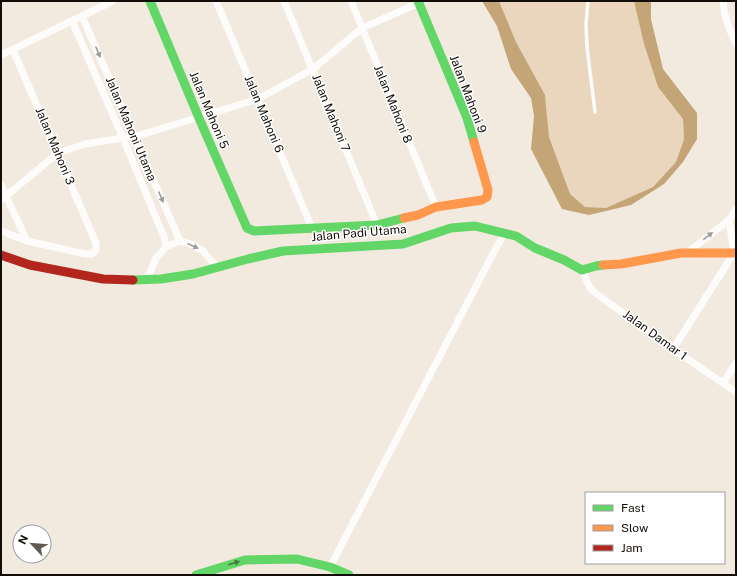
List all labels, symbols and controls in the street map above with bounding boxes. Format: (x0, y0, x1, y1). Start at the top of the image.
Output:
one-way arrow (95, 46, 101, 58)
street label: Jalan Mahoni 9 (447, 53, 489, 135)
street label: Jalan Mahoni 8 (371, 63, 415, 145)
street label: Jalan Mahoni 5 (186, 69, 232, 151)
street label: Jalan Mahoni 7 (309, 72, 353, 154)
street label: Jalan Mahoni 6 (241, 73, 287, 155)
street label: Jalan Mahoni Utama (103, 75, 159, 183)
street label: Jalan Mahoni 3 (32, 105, 78, 187)
one-way arrow (158, 191, 164, 203)
street label: Jalan Padi Utama (311, 222, 407, 244)
one-way arrow (703, 232, 713, 240)
one-way arrow (188, 243, 199, 249)
street label: Jalan Damar 1 (620, 307, 690, 363)
legend (585, 492, 725, 564)
text: Fast (621, 501, 646, 515)
text: Slow (621, 521, 649, 535)
north arrow (12, 524, 52, 564)
text: N (16, 533, 30, 546)
text: Jam (621, 541, 643, 555)
one-way arrow (228, 560, 240, 566)

